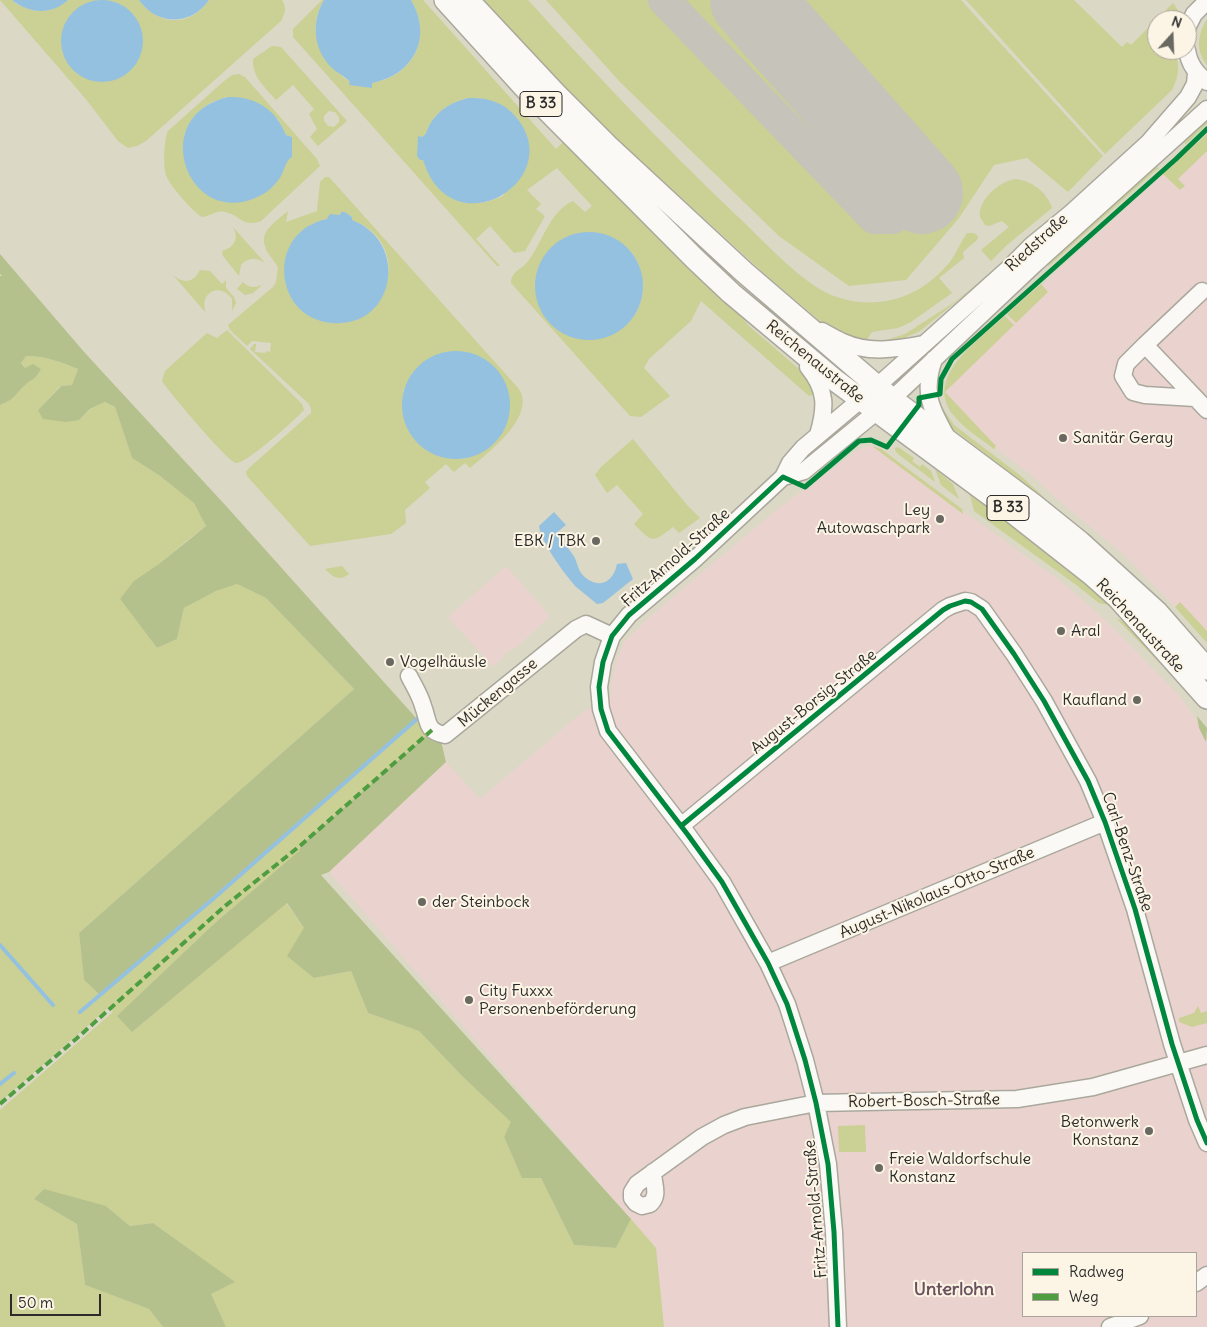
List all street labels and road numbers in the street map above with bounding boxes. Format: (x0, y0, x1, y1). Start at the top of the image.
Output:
road number: B 33 (520, 92, 562, 116)
street label: Riedstraße (1002, 210, 1072, 276)
street label: Reichenaustraße (762, 316, 868, 408)
road number: B 33 (987, 496, 1029, 520)
street label: Fritz-Arnold-Straße (618, 504, 734, 612)
street label: Reichenaustraße (1092, 575, 1188, 677)
street label: August-Borsig-Straße (747, 645, 881, 759)
street label: Mückengasse (455, 654, 541, 732)
street label: Carl-Benz-Straße (1098, 790, 1156, 914)
street label: August-Nikolaus-Otto-Straße (837, 843, 1037, 943)
street label: Robert-Bosch-Straße (848, 1090, 1000, 1112)
street label: Fritz-Arnold-Straße (800, 1139, 832, 1279)

